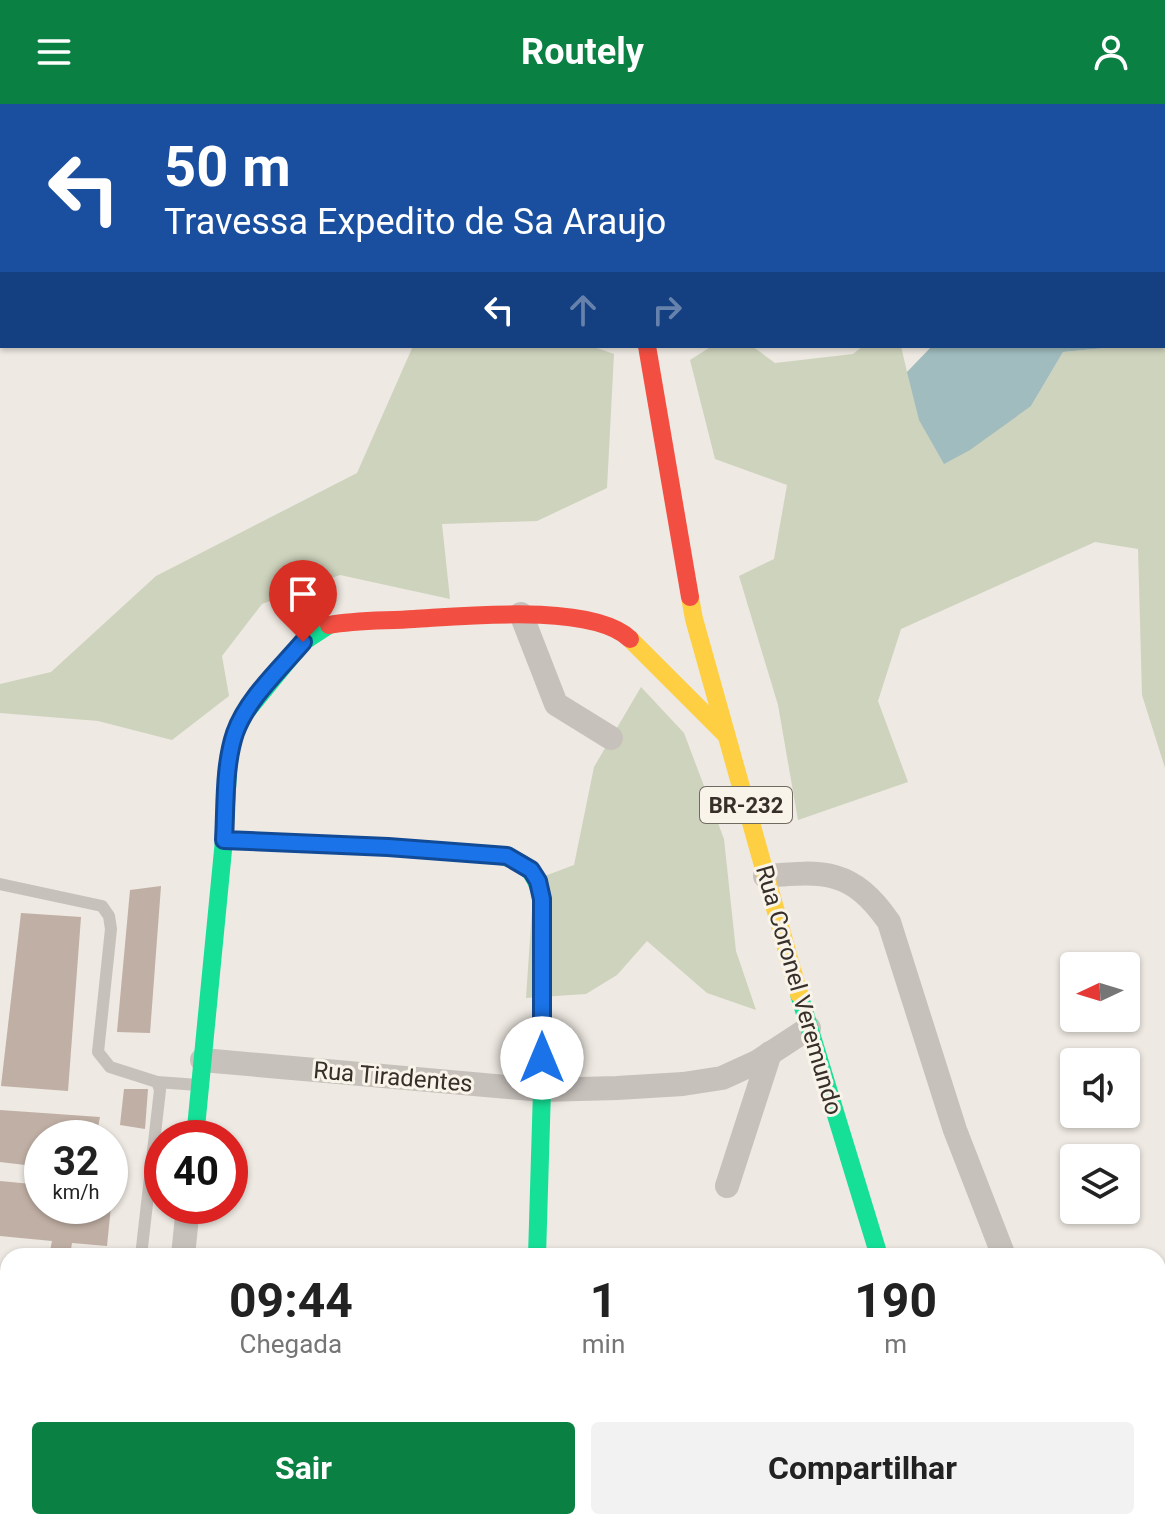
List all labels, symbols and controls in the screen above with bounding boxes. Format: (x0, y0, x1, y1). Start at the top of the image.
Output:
icon: menu (32, 30, 76, 74)
icon: person (1089, 30, 1133, 74)
text: Routely (521, 31, 644, 73)
text: 50 m (164, 134, 291, 200)
icon: left (32, 136, 136, 240)
text: Travessa Expedito de Sa Araujo (164, 201, 666, 243)
icon: left (477, 288, 521, 332)
icon: ahead (561, 288, 605, 332)
icon: right (645, 288, 689, 332)
pin (269, 560, 337, 642)
icon: arrive (281, 572, 325, 616)
road number: BR-232 (700, 787, 792, 823)
street label: Rua Coronel Veremundo (750, 862, 848, 1118)
north arrow (1060, 952, 1140, 1032)
map controls (1060, 952, 1140, 1224)
position arrow (500, 1016, 584, 1100)
button: sound (1060, 1048, 1140, 1128)
street label: Rua Tiradentes (312, 1056, 474, 1098)
speed limit sign: 40 (144, 1120, 248, 1224)
text: 32 (53, 1138, 99, 1185)
button: layers (1060, 1144, 1140, 1224)
text: km/h (53, 1180, 99, 1204)
text: 09:44 (229, 1272, 353, 1329)
text: 1 (590, 1272, 617, 1329)
text: 190 (854, 1272, 937, 1329)
text: Chegada (240, 1329, 342, 1359)
text: min (582, 1329, 625, 1359)
text: m (884, 1329, 907, 1359)
button: Sair (32, 1422, 575, 1514)
button: Compartilhar (591, 1422, 1134, 1514)

